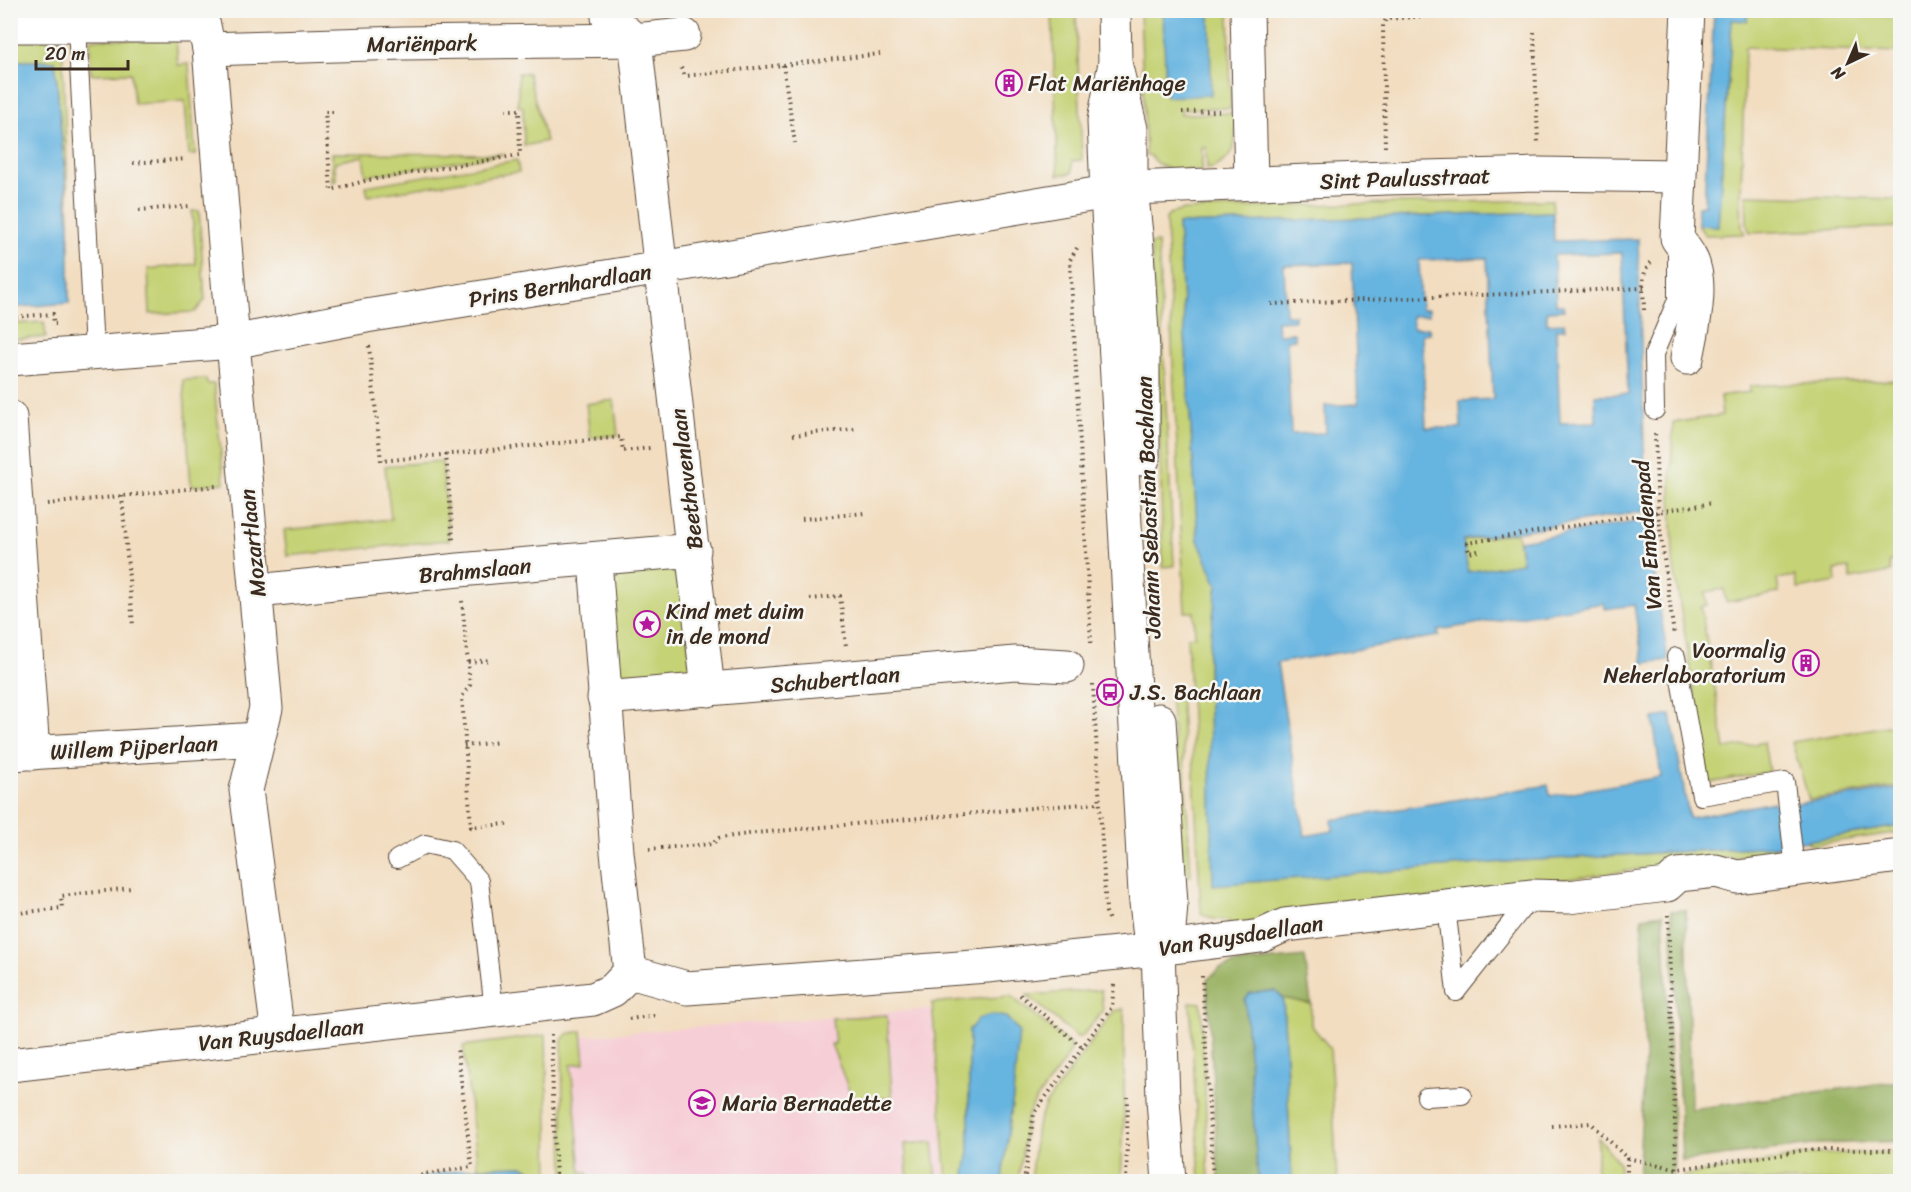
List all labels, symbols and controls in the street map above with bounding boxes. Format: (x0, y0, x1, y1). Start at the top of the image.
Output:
street label: Mariënpark (366, 23, 478, 64)
scale bar (36, 33, 128, 71)
north arrow (1818, 33, 1878, 93)
text: 20 m (45, 38, 85, 70)
text: N (1823, 59, 1853, 88)
place label: Flat Mariënhage (1028, 64, 1186, 103)
building icon: Flat Mariënhage (994, 68, 1024, 98)
street label: Sint Paulusstraat (1319, 156, 1491, 201)
street label: Prins Bernhardlaan (466, 252, 654, 319)
street label: Johann Sebastian Bachlaan (1124, 375, 1173, 640)
street label: Beethovenlaan (658, 406, 715, 552)
street label: Van Embdenpad (1621, 457, 1673, 611)
street label: Mozartlaan (227, 487, 278, 599)
street label: Brahmslaan (417, 546, 533, 595)
place label: Kind met duim in de mond (666, 592, 805, 656)
place icon: Kind met duim in de mond (632, 609, 662, 639)
place label: Voormalig Neherlaboratorium (1603, 631, 1786, 695)
building icon: Voormalig Neherlaboratorium (1791, 648, 1821, 678)
street label: Schubertlaan (769, 654, 902, 705)
place label: J.S. Bachlaan (1129, 673, 1261, 712)
bus stop icon: J.S. Bachlaan (1095, 677, 1125, 707)
street label: Willem Pijperlaan (49, 724, 219, 771)
street label: Van Ruysdaellaan (1156, 903, 1326, 968)
street label: Van Ruysdaellaan (196, 1006, 366, 1063)
place label: Maria Bernadette (722, 1084, 892, 1123)
school or university icon: Maria Bernadette (687, 1088, 717, 1118)

